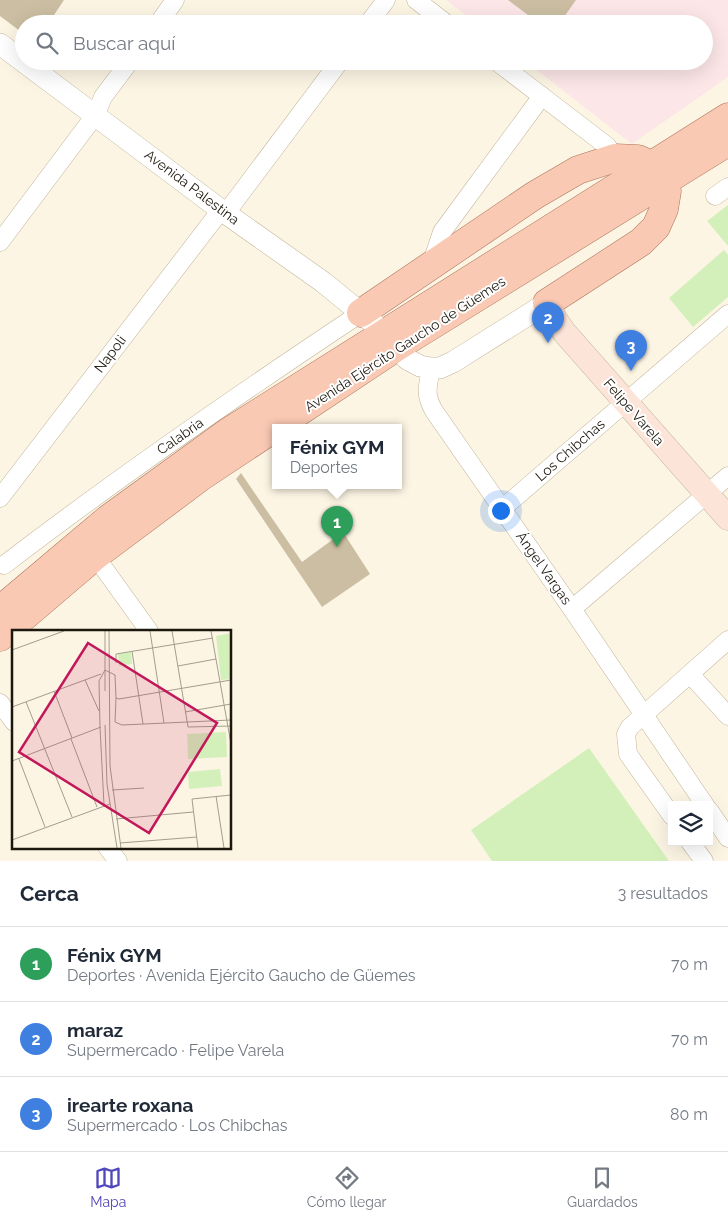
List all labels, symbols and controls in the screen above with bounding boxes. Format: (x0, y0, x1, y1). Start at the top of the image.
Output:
search box (15, 15, 713, 70)
icon: search (33, 29, 61, 57)
text: Buscar aquí (73, 32, 175, 54)
street label: Avenida Palestina (142, 146, 242, 228)
street label: Avenida Ejército Gaucho de Güemes (302, 273, 508, 415)
pin: 2 (532, 302, 564, 343)
pin: 3 (615, 330, 647, 371)
street label: Napoli (91, 332, 129, 376)
street label: Felipe Varela (601, 375, 667, 449)
street label: Calabria (154, 414, 206, 458)
street label: Los Chibchas (532, 415, 608, 484)
popup (272, 424, 402, 489)
text: Fénix GYM (290, 436, 384, 458)
text: Deportes (290, 458, 358, 477)
your location (488, 498, 514, 524)
pin: 1 (321, 506, 353, 547)
street label: Ángel Vargas (513, 528, 576, 608)
inset map (12, 630, 231, 848)
map controls (668, 801, 713, 846)
button: layers (668, 801, 713, 846)
text: Cerca (20, 881, 79, 906)
text: 3 resultados (618, 884, 708, 903)
text: Fénix GYM (67, 944, 162, 966)
text: 1 (32, 955, 40, 974)
text: 70 m (671, 955, 708, 974)
text: Deportes · Avenida Ejército Gaucho de Güemes (67, 966, 416, 985)
text: maraz (67, 1019, 123, 1041)
text: 2 (31, 1030, 41, 1049)
text: 70 m (671, 1030, 708, 1049)
text: Supermercado · Felipe Varela (67, 1041, 284, 1060)
text: irearte roxana (67, 1094, 193, 1116)
text: 3 (32, 1105, 40, 1124)
text: 80 m (670, 1105, 708, 1124)
text: Supermercado · Los Chibchas (67, 1116, 287, 1135)
tab: Mapa (90, 1164, 126, 1210)
tab: Cómo llegar (307, 1164, 387, 1210)
tab: Guardados (567, 1164, 638, 1210)

